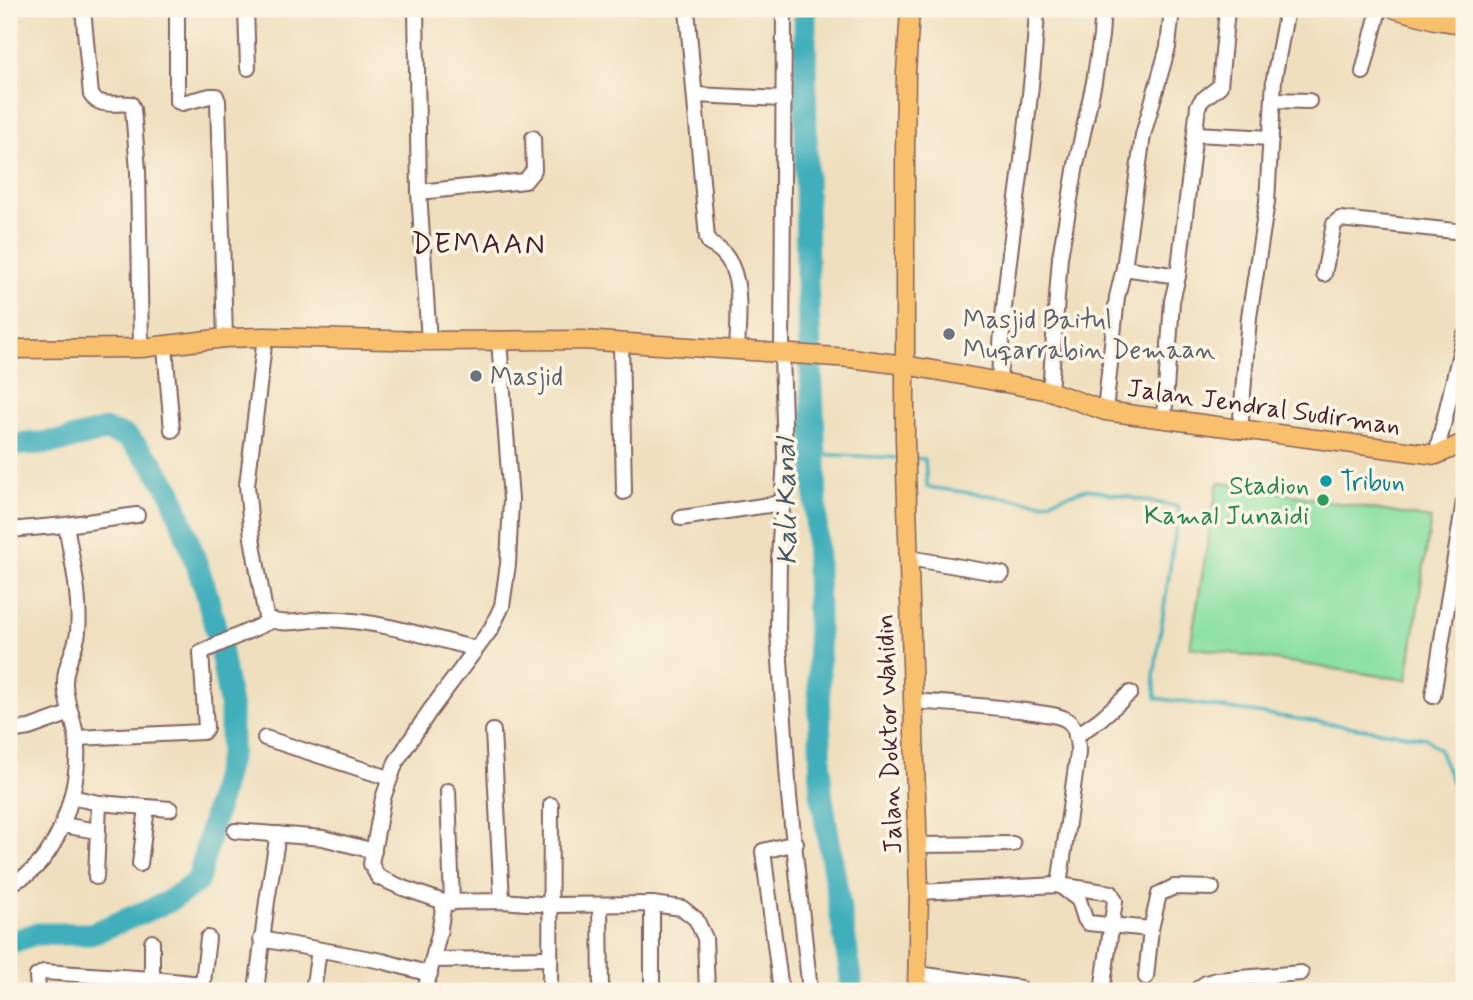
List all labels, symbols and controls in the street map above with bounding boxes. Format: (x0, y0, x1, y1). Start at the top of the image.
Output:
district label: DEMAAN (411, 225, 547, 264)
place label: Masjid Baitul Muqarrabin Demaan (963, 304, 1216, 368)
marker: Masjid Baitul Muqarrabin Demaan (941, 326, 957, 342)
place label: Masjid (490, 361, 563, 395)
marker: Masjid (468, 368, 484, 384)
street label: Jalan Jendral Sudirman (1125, 372, 1402, 444)
water label: Kali Kanal (768, 435, 807, 565)
place label: Tribun (1340, 466, 1405, 500)
place label: Stadion Kamal Junaidi (1144, 470, 1309, 534)
marker: Tribun (1318, 473, 1334, 489)
marker: Stadion Kamal Junaidi (1315, 492, 1331, 508)
street label: Jalan Doktor Wahidin (869, 613, 911, 855)

